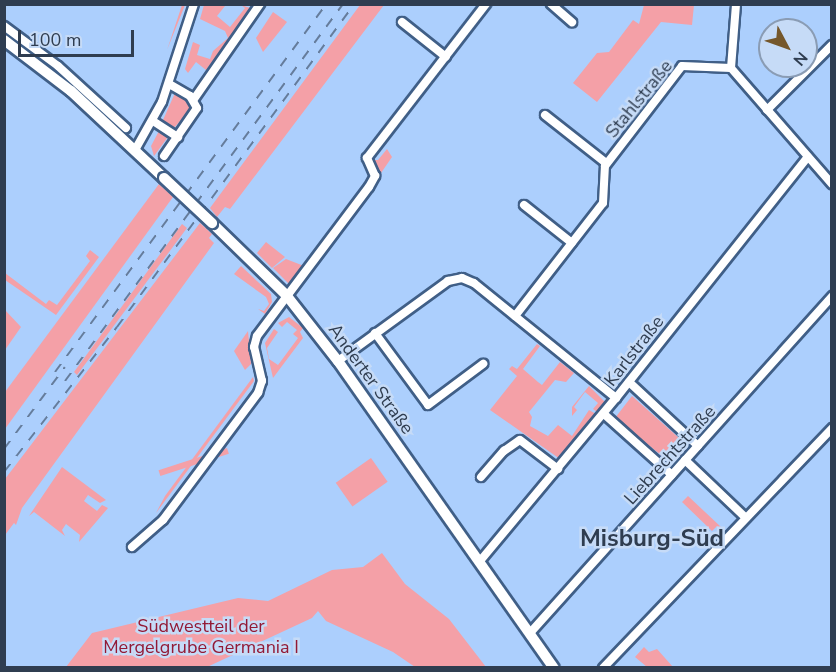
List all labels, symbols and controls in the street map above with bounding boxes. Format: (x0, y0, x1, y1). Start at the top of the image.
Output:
scale bar (21, 18, 136, 56)
north arrow (758, 18, 818, 78)
text: 100 m (29, 28, 81, 52)
text: N (788, 47, 812, 70)
street label: Stahlstraße (601, 56, 677, 142)
street label: Karlstraße (600, 311, 668, 391)
street label: Anderter Straße (324, 320, 418, 438)
street label: Liebrechtstraße (620, 401, 720, 509)
district label: Misburg-Süd (580, 525, 724, 553)
park label: Südwestteil der Mergelgrube Germania I (103, 616, 299, 658)

